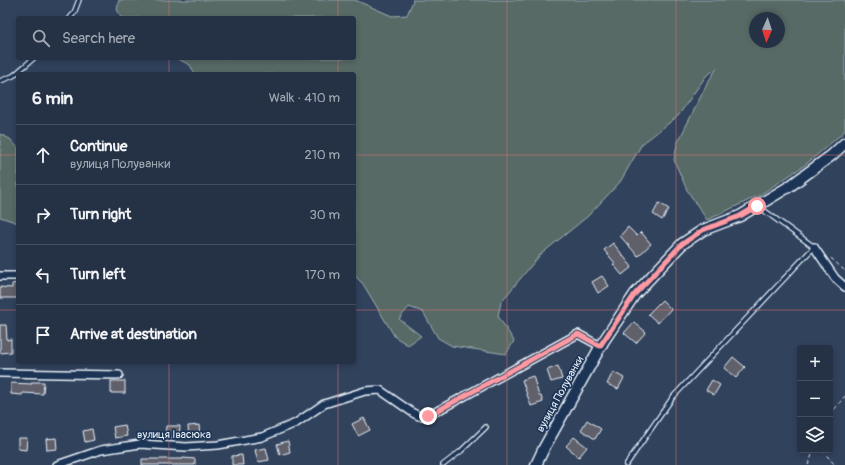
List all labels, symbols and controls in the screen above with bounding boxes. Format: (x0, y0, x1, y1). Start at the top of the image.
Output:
north arrow (749, 12, 785, 48)
search box (16, 16, 356, 60)
icon: search (30, 27, 52, 49)
text: Search here (62, 29, 135, 48)
text: 6 min (32, 88, 73, 109)
text: Walk · 410 m (269, 90, 340, 106)
text: Continue (70, 137, 128, 156)
icon: ahead (32, 144, 54, 166)
text: 210 m (304, 147, 340, 163)
text: вулиця Полуванки (70, 156, 170, 172)
route start (748, 197, 766, 215)
icon: right (32, 204, 54, 226)
text: Turn right (70, 205, 131, 224)
text: 30 m (310, 207, 340, 223)
icon: left (32, 264, 54, 286)
text: Turn left (70, 265, 126, 284)
text: 170 m (305, 267, 340, 283)
icon: arrive (32, 324, 54, 346)
text: Arrive at destination (70, 325, 197, 344)
map controls (797, 345, 833, 453)
button: + (797, 345, 833, 381)
street label: вулиця Полуванки (534, 354, 586, 434)
button: − (797, 381, 833, 417)
route end (419, 407, 437, 425)
button: layers (797, 417, 833, 453)
street label: вулиця Івасюка (137, 428, 211, 441)

